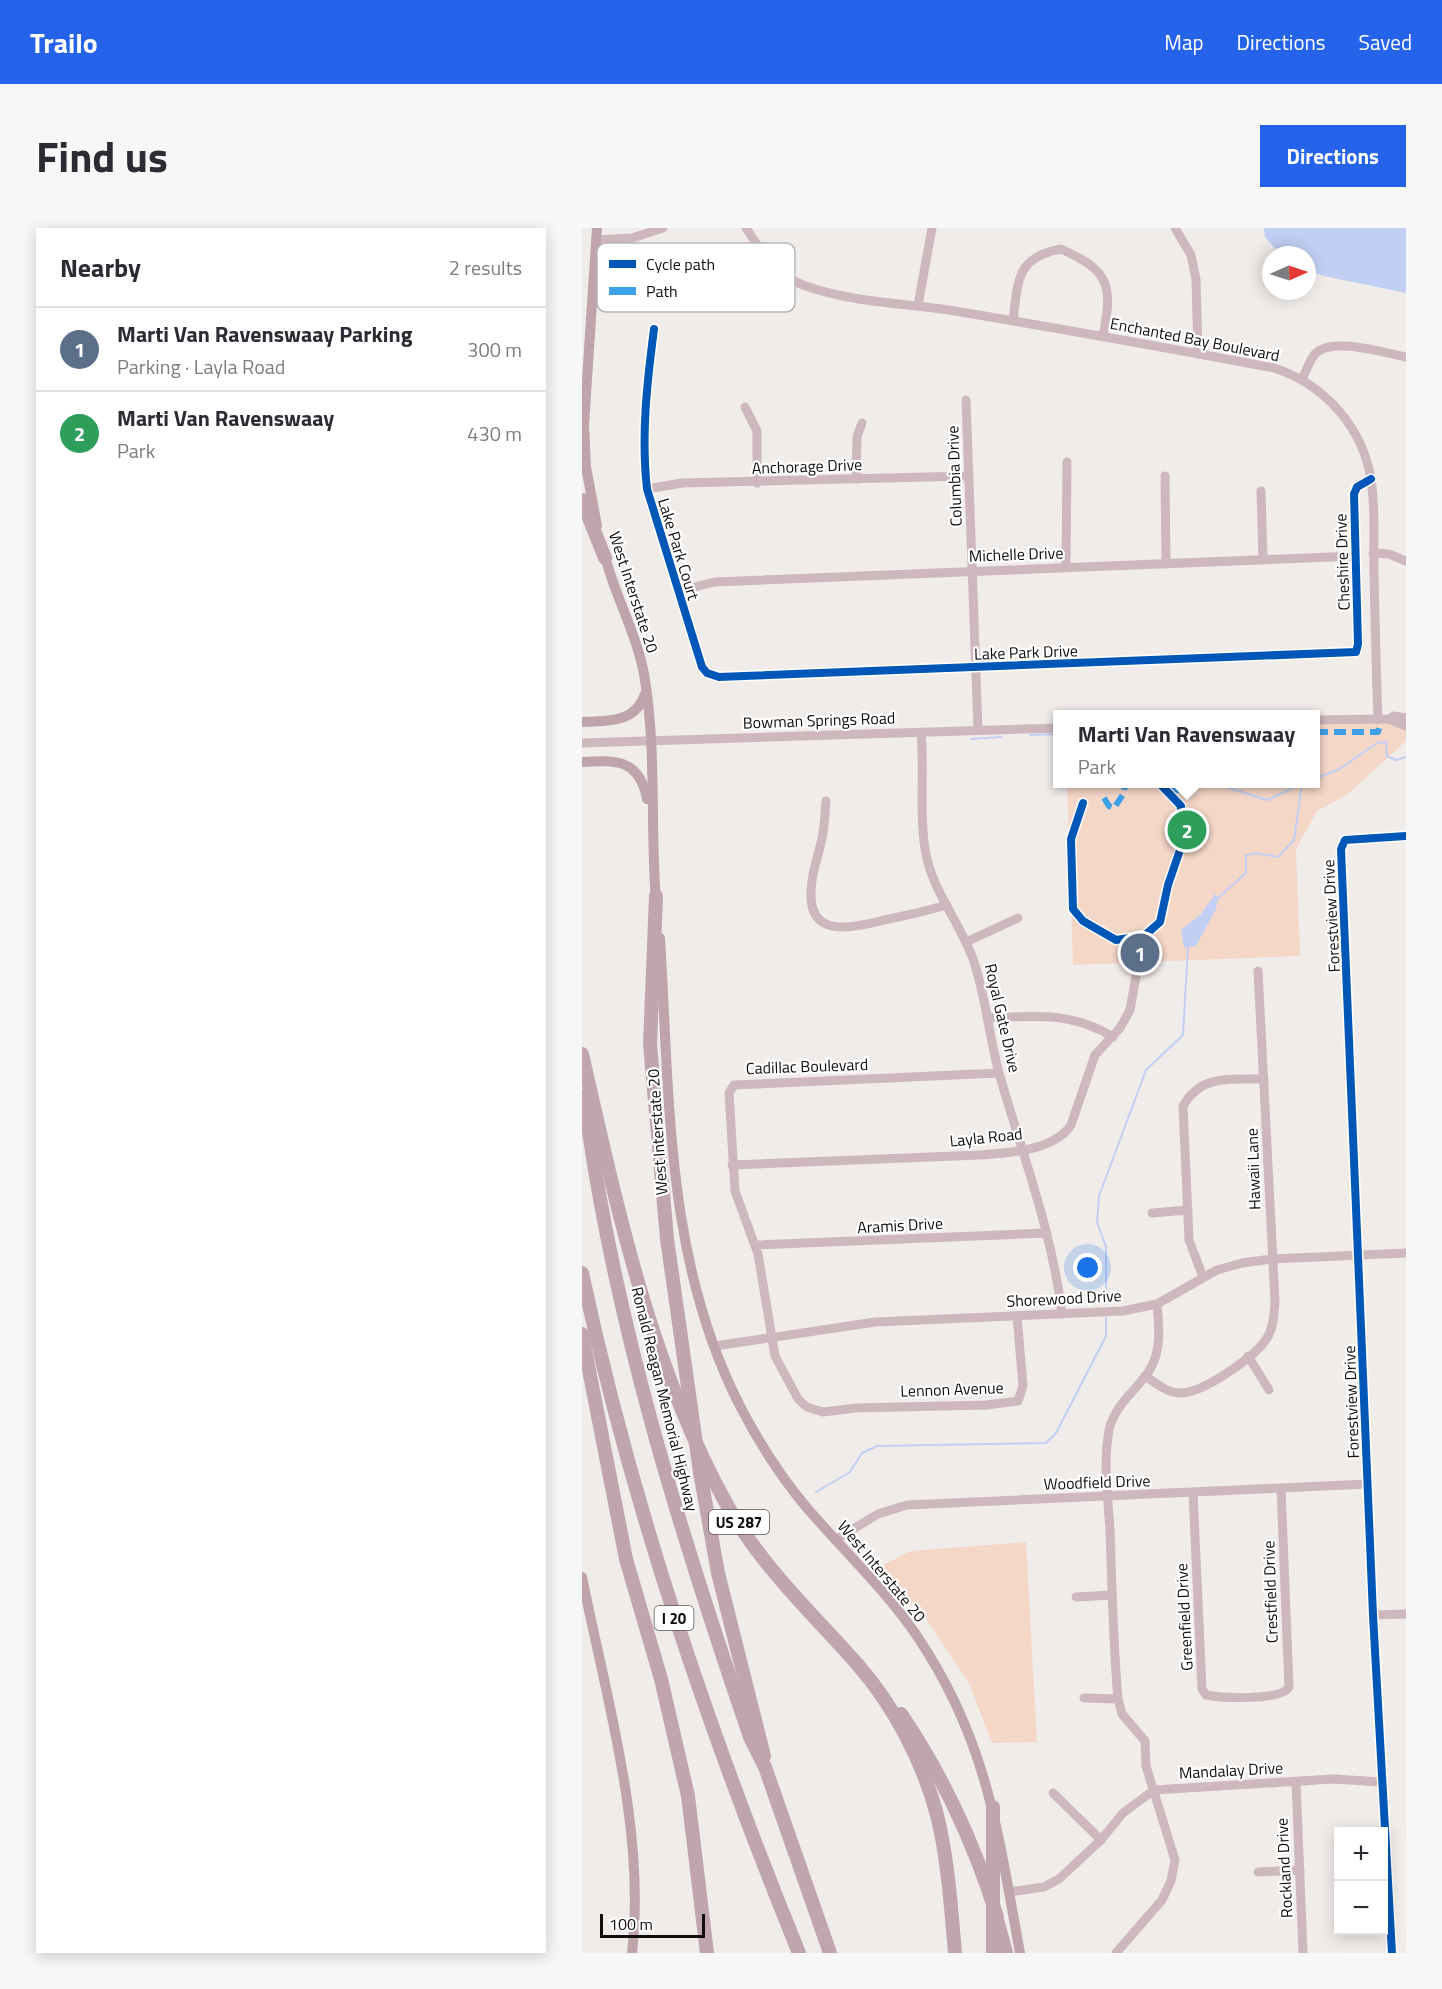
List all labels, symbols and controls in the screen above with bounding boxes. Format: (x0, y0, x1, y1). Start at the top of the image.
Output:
text: Trailo (30, 21, 98, 64)
text: Map (1164, 26, 1204, 58)
text: Directions (1237, 26, 1326, 58)
text: Saved (1359, 26, 1412, 58)
text: Find us (36, 124, 168, 188)
button: Directions (1260, 125, 1406, 187)
legend (597, 243, 795, 312)
north arrow (1262, 246, 1316, 300)
text: Nearby (60, 248, 141, 287)
text: 2 results (449, 252, 522, 283)
text: Cycle path (646, 252, 715, 276)
text: Path (646, 279, 678, 303)
street label: Enchanted Bay Boulevard (1108, 311, 1282, 367)
text: Marti Van Ravenswaay Parking (117, 317, 412, 351)
text: 1 (74, 334, 85, 365)
text: 300 m (467, 334, 522, 365)
text: Parking · Layla Road (117, 351, 285, 382)
text: Marti Van Ravenswaay (117, 401, 334, 435)
text: 2 (74, 418, 85, 449)
text: 430 m (467, 418, 522, 449)
street label: Columbia Drive (940, 425, 968, 527)
text: Park (117, 435, 155, 466)
street label: Anchorage Drive (751, 452, 863, 480)
street label: Lake Park Court (652, 495, 706, 603)
street label: Cheshire Drive (1328, 513, 1356, 611)
street label: West Interstate 20 (603, 528, 665, 656)
street label: Michelle Drive (968, 540, 1064, 568)
street label: Lake Park Drive (974, 638, 1078, 666)
street label: Bowman Springs Road (742, 705, 896, 735)
popup (1053, 710, 1320, 788)
text: Marti Van Ravenswaay (1078, 717, 1295, 751)
text: Park (1078, 751, 1116, 782)
pin: 2 (1168, 808, 1206, 852)
street label: Forestview Drive (1316, 859, 1346, 973)
pin: 1 (1120, 930, 1160, 976)
street label: Royal Gate Drive (979, 961, 1027, 1075)
street label: Cadillac Boulevard (745, 1052, 869, 1080)
street label: West Interstate 20 (641, 1068, 673, 1196)
street label: Layla Road (948, 1121, 1024, 1153)
street label: Hawaii Lane (1240, 1128, 1266, 1210)
street label: Aramis Drive (856, 1211, 944, 1239)
your location (1073, 1253, 1102, 1282)
street label: Shorewood Drive (1006, 1283, 1122, 1313)
street label: Ronald Reagan Memorial Highway (625, 1284, 705, 1514)
street label: Forestview Drive (1337, 1345, 1365, 1459)
street label: Lennon Avenue (900, 1375, 1004, 1403)
street label: Woodfield Drive (1043, 1468, 1151, 1496)
road number: US 287 (709, 1510, 769, 1534)
street label: West Interstate 20 (832, 1515, 932, 1627)
street label: Crestfield Drive (1256, 1540, 1284, 1644)
street label: Greenfield Drive (1169, 1563, 1199, 1671)
road number: I 20 (654, 1606, 694, 1630)
street label: Mandalay Drive (1178, 1755, 1284, 1785)
street label: Rockland Drive (1269, 1817, 1299, 1919)
map controls (1334, 1827, 1388, 1935)
button: + (1334, 1827, 1388, 1881)
button: − (1334, 1881, 1388, 1935)
scale bar (600, 1911, 705, 1938)
text: 100 m (609, 1912, 653, 1936)

